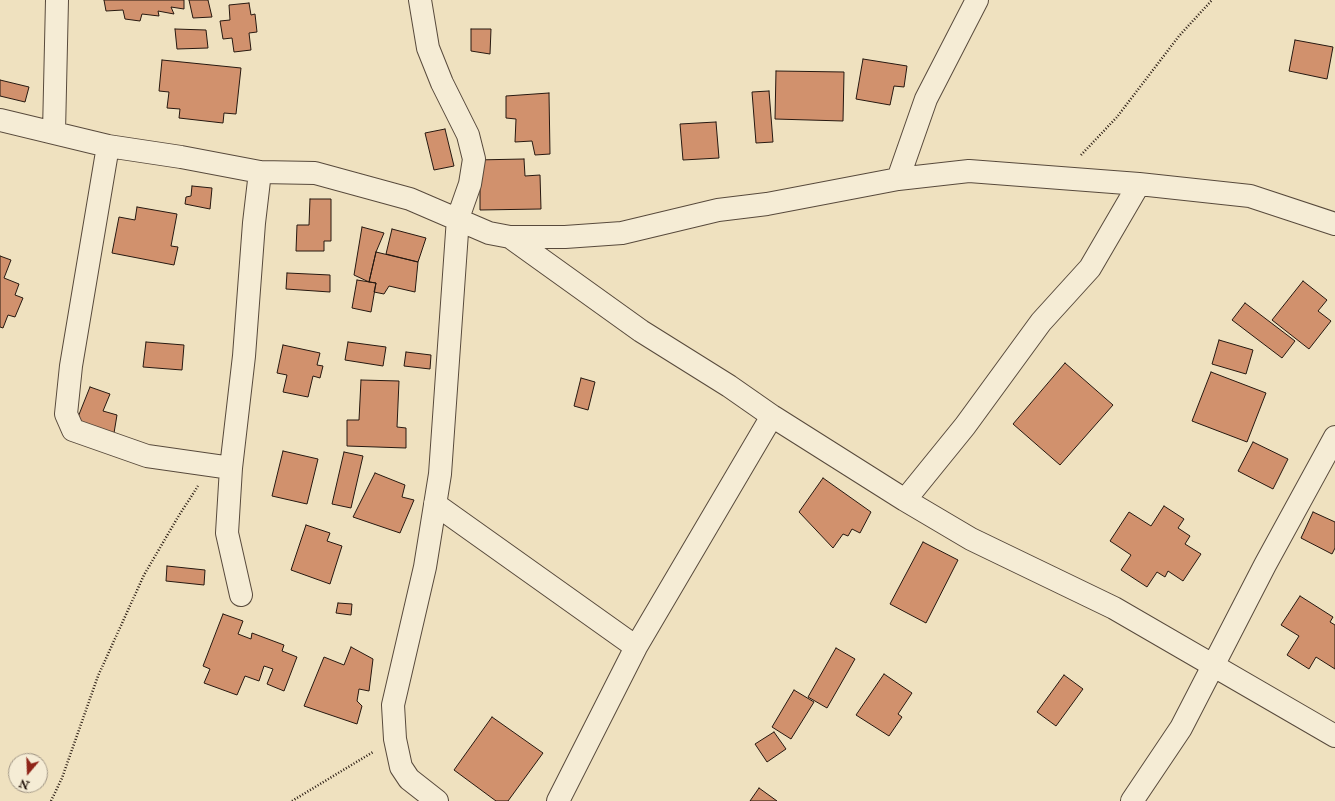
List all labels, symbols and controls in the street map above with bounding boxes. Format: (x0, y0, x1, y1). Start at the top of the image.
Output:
north arrow (8, 753, 48, 793)
text: N (17, 776, 31, 792)

